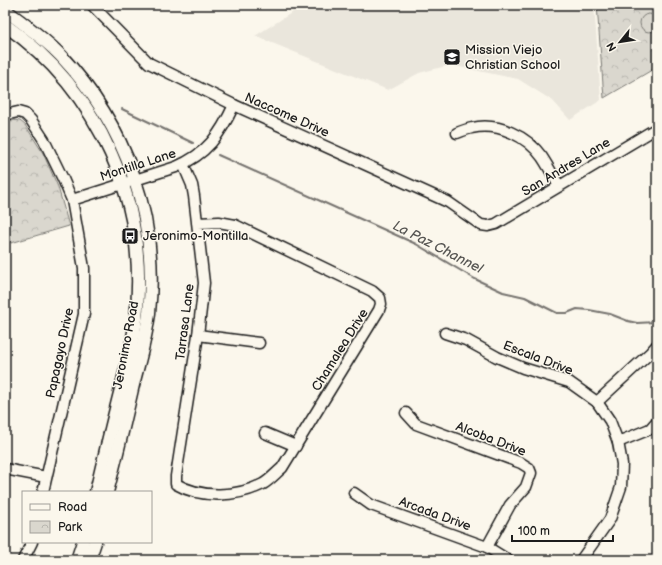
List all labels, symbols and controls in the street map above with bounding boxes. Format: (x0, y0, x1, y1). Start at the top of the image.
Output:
north arrow (600, 22, 640, 62)
text: N (604, 40, 619, 54)
place label: Mission Viejo Christian School (465, 42, 560, 73)
school or university icon: Mission Viejo Christian School (442, 47, 462, 67)
street label: Naccome Drive (242, 89, 332, 141)
street label: San Andres Lane (519, 134, 613, 200)
street label: Montilla Lane (98, 145, 178, 185)
water label: La Paz Channel (390, 217, 486, 277)
bus stop icon: Jeronimo-Montilla (120, 226, 140, 246)
place label: Jeronimo-Montilla (143, 228, 248, 244)
street label: Tarrasa Lane (172, 282, 198, 361)
street label: Jeronimo Road (110, 300, 142, 390)
street label: Papagayo Drive (43, 306, 77, 400)
street label: Chamalea Drive (308, 306, 372, 394)
street label: Escala Drive (501, 337, 575, 379)
street label: Alcoba Drive (454, 418, 529, 460)
legend (22, 491, 152, 543)
street label: Arcada Drive (397, 494, 473, 535)
text: Road (58, 500, 87, 515)
scale bar (512, 517, 613, 543)
text: Park (58, 520, 82, 535)
text: 100 m (518, 524, 550, 539)

